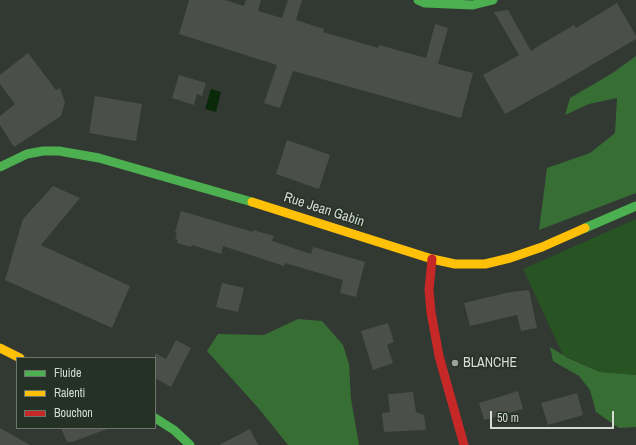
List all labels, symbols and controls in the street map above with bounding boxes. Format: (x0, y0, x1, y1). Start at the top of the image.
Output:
street label: Rue Jean Gabin (282, 189, 366, 231)
place label: BLANCHE (463, 355, 517, 371)
legend (16, 357, 156, 429)
marker: BLANCHE (450, 358, 460, 368)
text: Fluide (54, 365, 81, 381)
text: Ralenti (54, 385, 85, 401)
scale bar (492, 403, 616, 429)
text: Bouchon (54, 405, 93, 421)
text: 50 m (497, 410, 519, 426)

